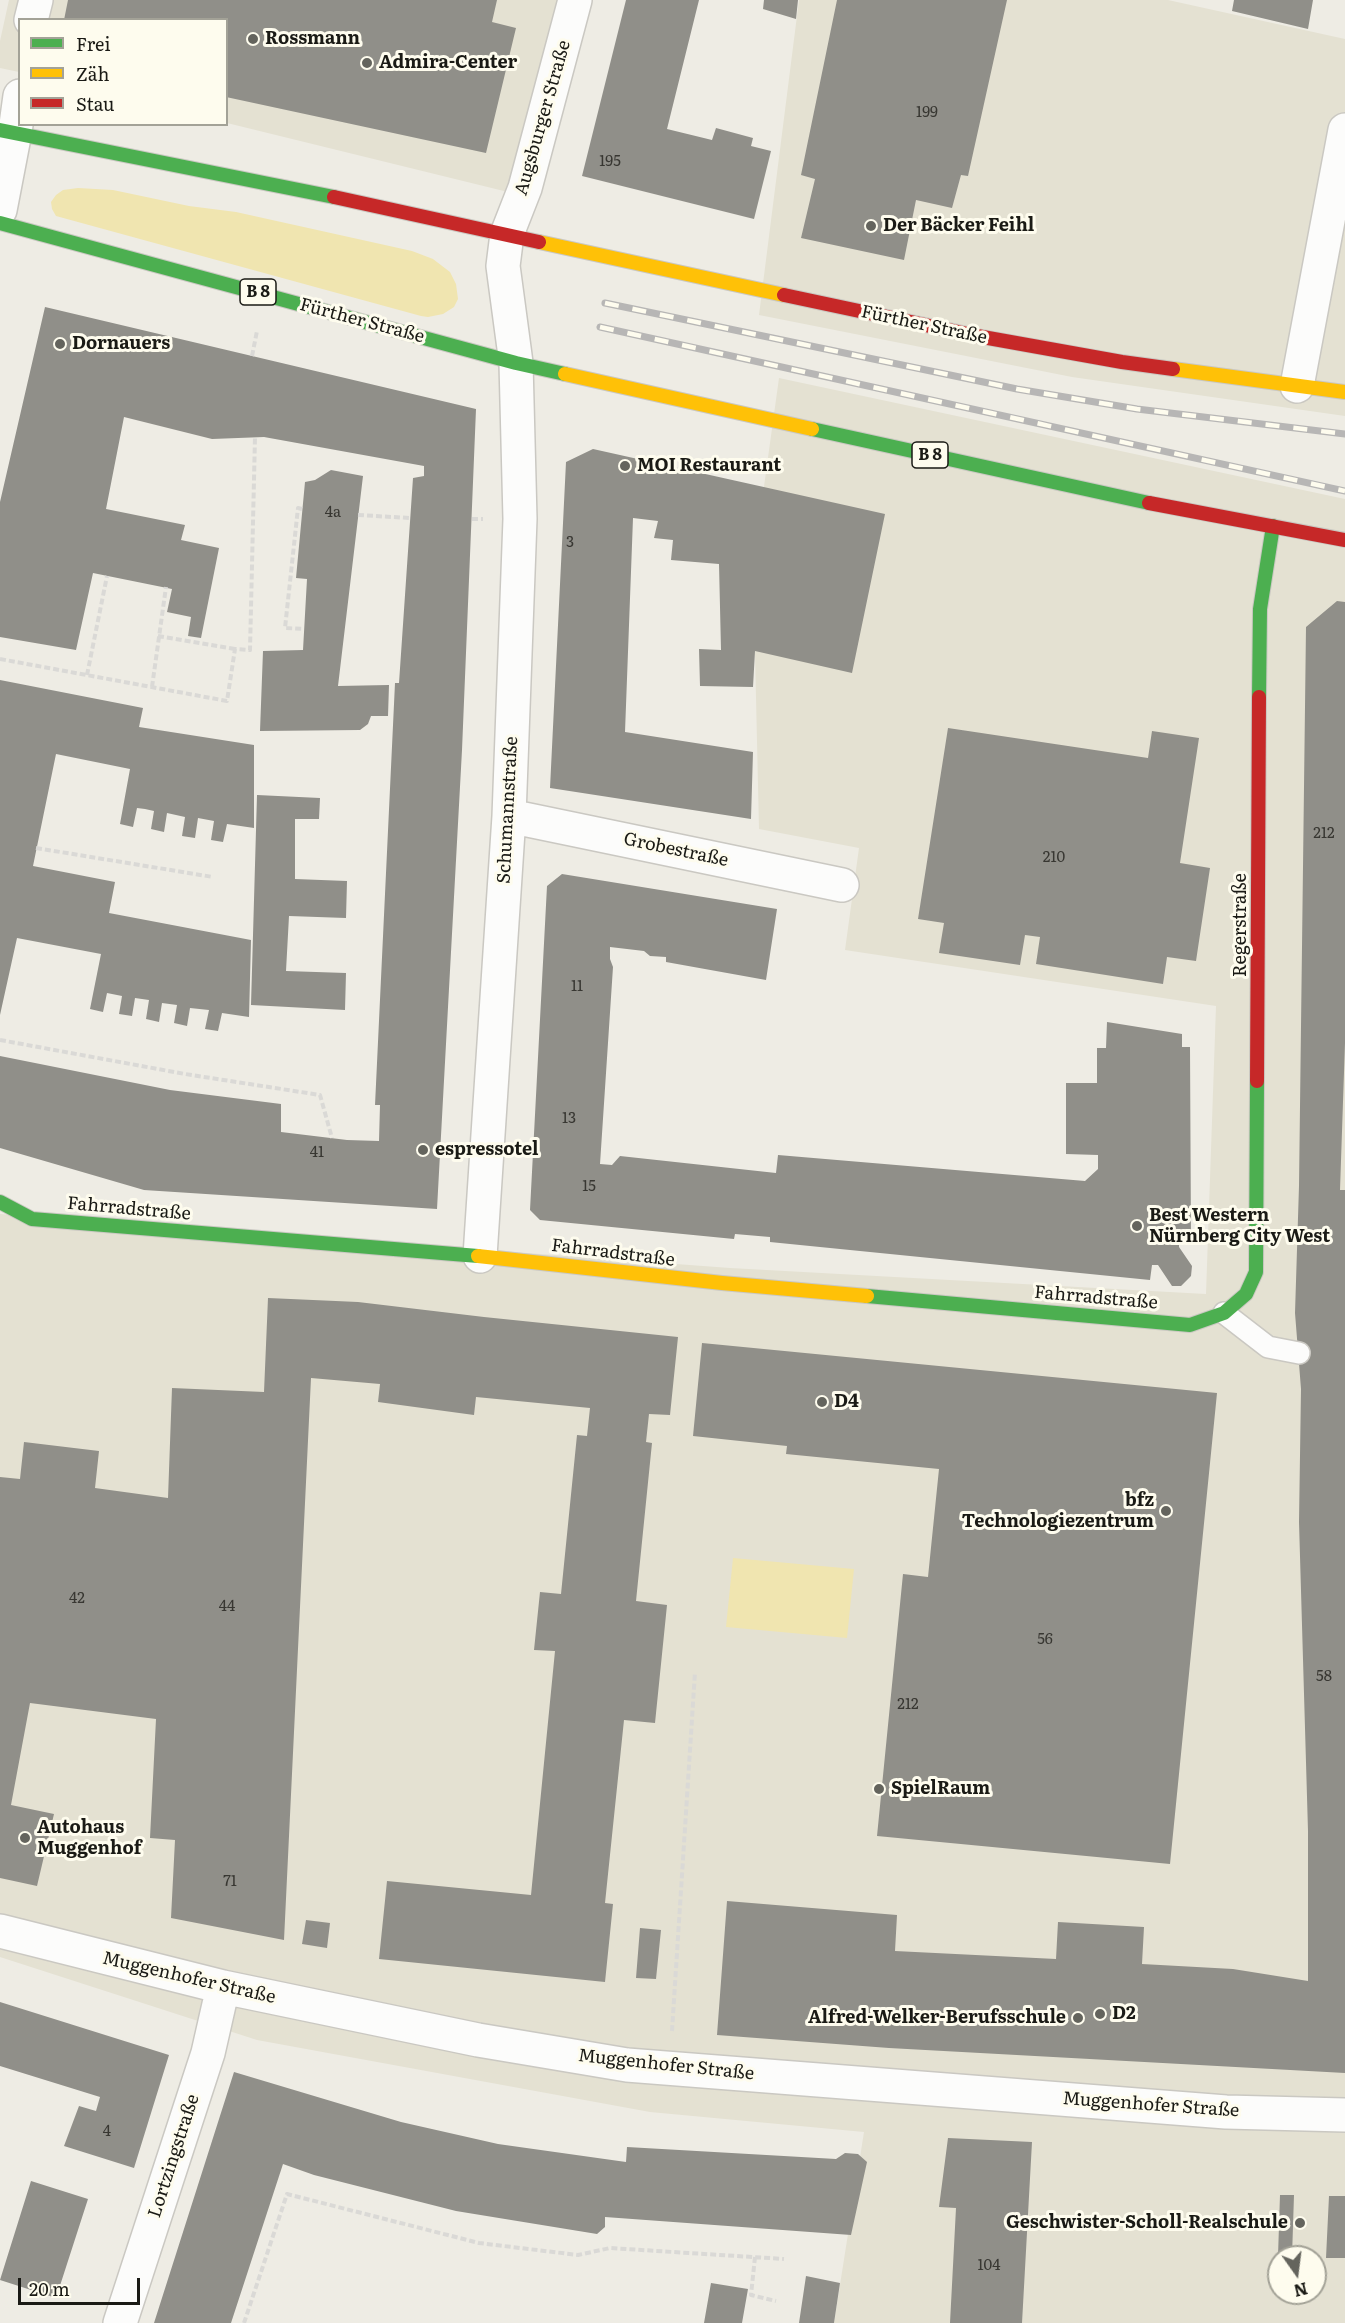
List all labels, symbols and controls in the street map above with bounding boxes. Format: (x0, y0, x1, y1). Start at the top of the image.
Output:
legend (18, 18, 228, 126)
place label: Rossmann (265, 28, 360, 50)
text: Frei (76, 30, 110, 57)
marker: Rossmann (246, 32, 260, 46)
street label: Augsburger Straße (511, 38, 575, 198)
place label: Admira-Center (379, 52, 517, 74)
marker: Admira-Center (360, 56, 374, 70)
text: Zäh (76, 60, 109, 87)
text: Stau (76, 90, 114, 117)
house number: 199 (916, 104, 938, 122)
house number: 195 (599, 153, 621, 171)
place label: Der Bäcker Feihl (883, 215, 1034, 237)
marker: Der Bäcker Feihl (864, 219, 878, 233)
road number: B 8 (240, 279, 276, 305)
street label: Fürther Straße (297, 294, 427, 348)
street label: Fürther Straße (859, 301, 989, 349)
place label: Dornauers (72, 333, 170, 355)
marker: Dornauers (53, 337, 67, 351)
road number: B 8 (912, 442, 948, 468)
place label: MOI Restaurant (637, 455, 781, 477)
marker: MOI Restaurant (618, 459, 632, 473)
house number: 4a (325, 504, 341, 522)
house number: 3 (566, 534, 574, 552)
street label: Schumannstraße (493, 736, 523, 884)
house number: 212 (1313, 825, 1335, 843)
street label: Grobestraße (622, 828, 730, 872)
house number: 210 (1043, 849, 1065, 867)
street label: Regerstraße (1230, 873, 1252, 977)
house number: 11 (571, 978, 583, 996)
house number: 13 (562, 1110, 576, 1128)
place label: espressotel (435, 1139, 539, 1161)
marker: espressotel (416, 1143, 430, 1157)
house number: 41 (310, 1144, 324, 1162)
house number: 15 (582, 1178, 596, 1196)
street label: Fahrradstraße (66, 1193, 192, 1225)
place label: Best Western Nürnberg City West (1149, 1205, 1330, 1248)
marker: Best Western Nürnberg City West (1130, 1219, 1144, 1233)
street label: Fahrradstraße (550, 1235, 676, 1271)
street label: Fahrradstraße (1033, 1282, 1159, 1314)
place label: D4 (834, 1391, 859, 1413)
marker: D4 (815, 1395, 829, 1409)
place label: bfz Technologiezentrum (962, 1490, 1154, 1532)
marker: bfz Technologiezentrum (1159, 1504, 1173, 1518)
house number: 42 (69, 1590, 85, 1608)
house number: 44 (219, 1598, 235, 1616)
house number: 56 (1037, 1631, 1053, 1649)
house number: 58 (1316, 1668, 1332, 1686)
house number: 212 (897, 1696, 919, 1714)
place label: SpielRaum (891, 1778, 990, 1800)
marker: SpielRaum (872, 1782, 886, 1796)
place label: Autohaus Muggenhof (37, 1817, 141, 1860)
marker: Autohaus Muggenhof (18, 1831, 32, 1845)
house number: 71 (223, 1873, 237, 1891)
street label: Muggenhofer Straße (100, 1948, 278, 2008)
place label: D2 (1112, 2003, 1136, 2025)
place label: Alfred-Welker-Berufsschule (808, 2007, 1066, 2029)
marker: D2 (1093, 2007, 1107, 2021)
marker: Alfred-Welker-Berufsschule (1071, 2011, 1085, 2025)
street label: Muggenhofer Straße (577, 2045, 755, 2085)
street label: Muggenhofer Straße (1062, 2088, 1240, 2122)
street label: Lortzingstraße (144, 2092, 204, 2220)
house number: 4 (103, 2123, 111, 2141)
place label: Geschwister-Scholl-Realschule (1006, 2212, 1288, 2234)
marker: Geschwister-Scholl-Realschule (1293, 2216, 1307, 2230)
north arrow (1267, 2245, 1327, 2305)
house number: 104 (977, 2257, 1001, 2275)
scale bar (21, 2266, 142, 2304)
text: 20 m (29, 2275, 70, 2302)
text: N (1291, 2277, 1310, 2304)

